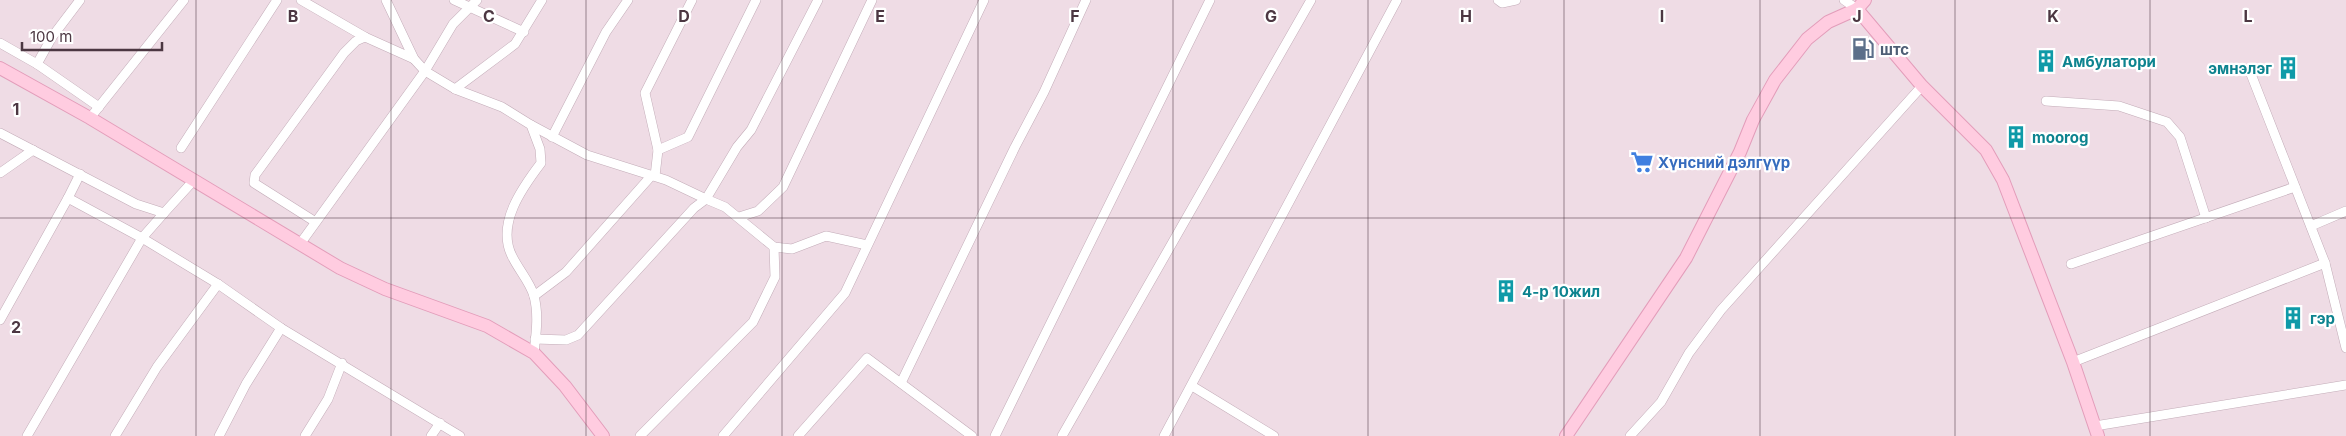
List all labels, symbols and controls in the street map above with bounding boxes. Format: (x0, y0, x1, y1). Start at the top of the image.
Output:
text: B (288, 6, 298, 26)
text: C (483, 6, 495, 26)
text: D (678, 6, 690, 26)
text: E (875, 6, 885, 26)
text: F (1070, 6, 1080, 26)
text: G (1265, 6, 1277, 26)
text: H (1460, 6, 1472, 26)
text: I (1660, 6, 1664, 26)
text: J (1852, 6, 1862, 26)
text: K (2047, 6, 2059, 26)
text: L (2243, 6, 2253, 26)
scale bar (22, 20, 162, 52)
text: 100 m (30, 27, 72, 46)
fuel station icon: штс (1850, 36, 1876, 62)
place label: штс (1880, 40, 1909, 59)
building icon: Амбулатори (2033, 48, 2059, 74)
place label: Амбулатори (2062, 52, 2156, 71)
building icon: эмнэлэг (2275, 55, 2301, 81)
place label: эмнэлэг (2208, 59, 2272, 78)
text: 1 (13, 99, 19, 119)
building icon: moorog (2003, 124, 2029, 150)
place label: moorog (2032, 128, 2089, 147)
supermarket icon: Хүнсний дэлгүүр (1629, 149, 1655, 175)
place label: Хүнсний дэлгүүр (1658, 153, 1790, 172)
building icon: 4-р 10жил (1493, 278, 1519, 304)
place label: 4-р 10жил (1522, 282, 1600, 301)
building icon: гэр (2280, 305, 2306, 331)
place label: гэр (2310, 309, 2335, 328)
text: 2 (11, 317, 21, 337)

